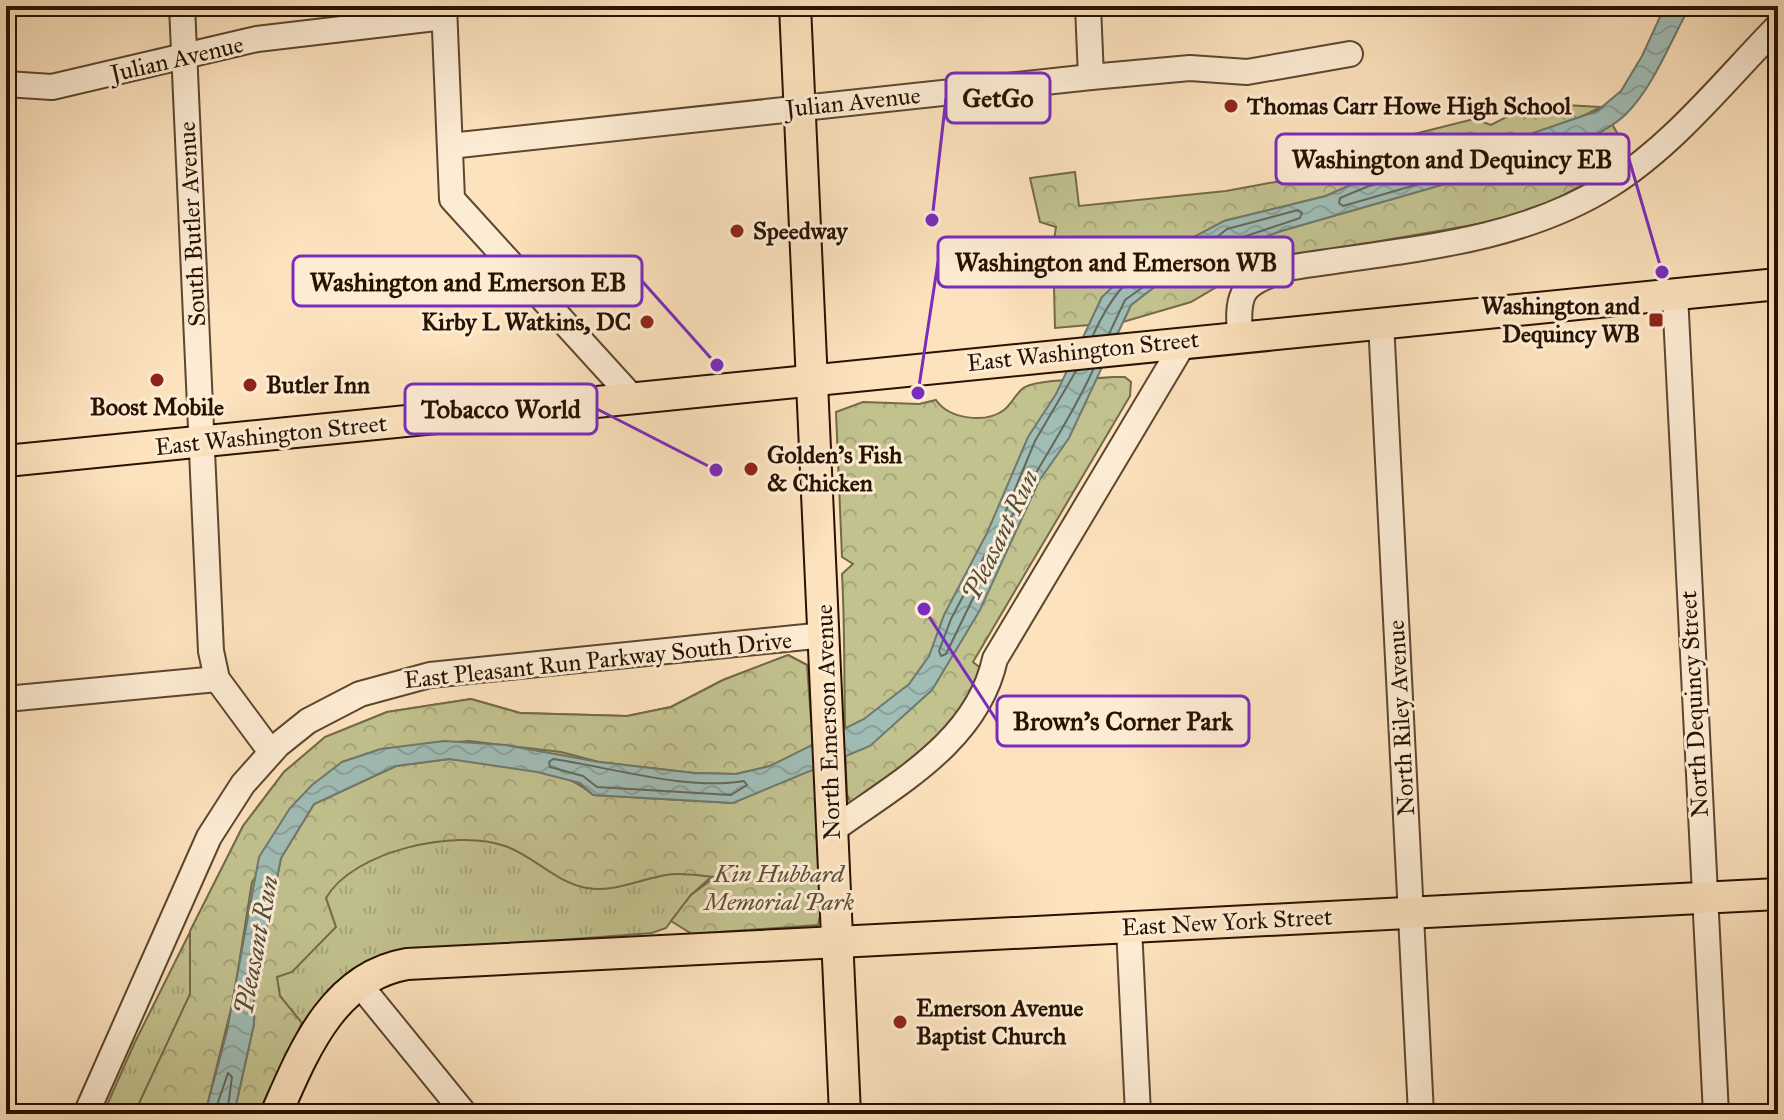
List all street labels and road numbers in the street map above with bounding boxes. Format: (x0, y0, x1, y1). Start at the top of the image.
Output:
street label: Julian Avenue (105, 29, 246, 90)
street label: Julian Avenue (781, 80, 922, 124)
street label: South Butler Avenue (172, 121, 212, 327)
street label: East Washington Street (966, 324, 1201, 378)
street label: East Washington Street (154, 408, 389, 462)
street label: North Dequincy Street (1673, 589, 1715, 818)
street label: North Emerson Avenue (809, 604, 847, 840)
street label: North Riley Avenue (1381, 619, 1421, 817)
street label: East Pleasant Run Parkway South Drive (403, 625, 793, 695)
street label: East New York Street (1121, 901, 1334, 943)

